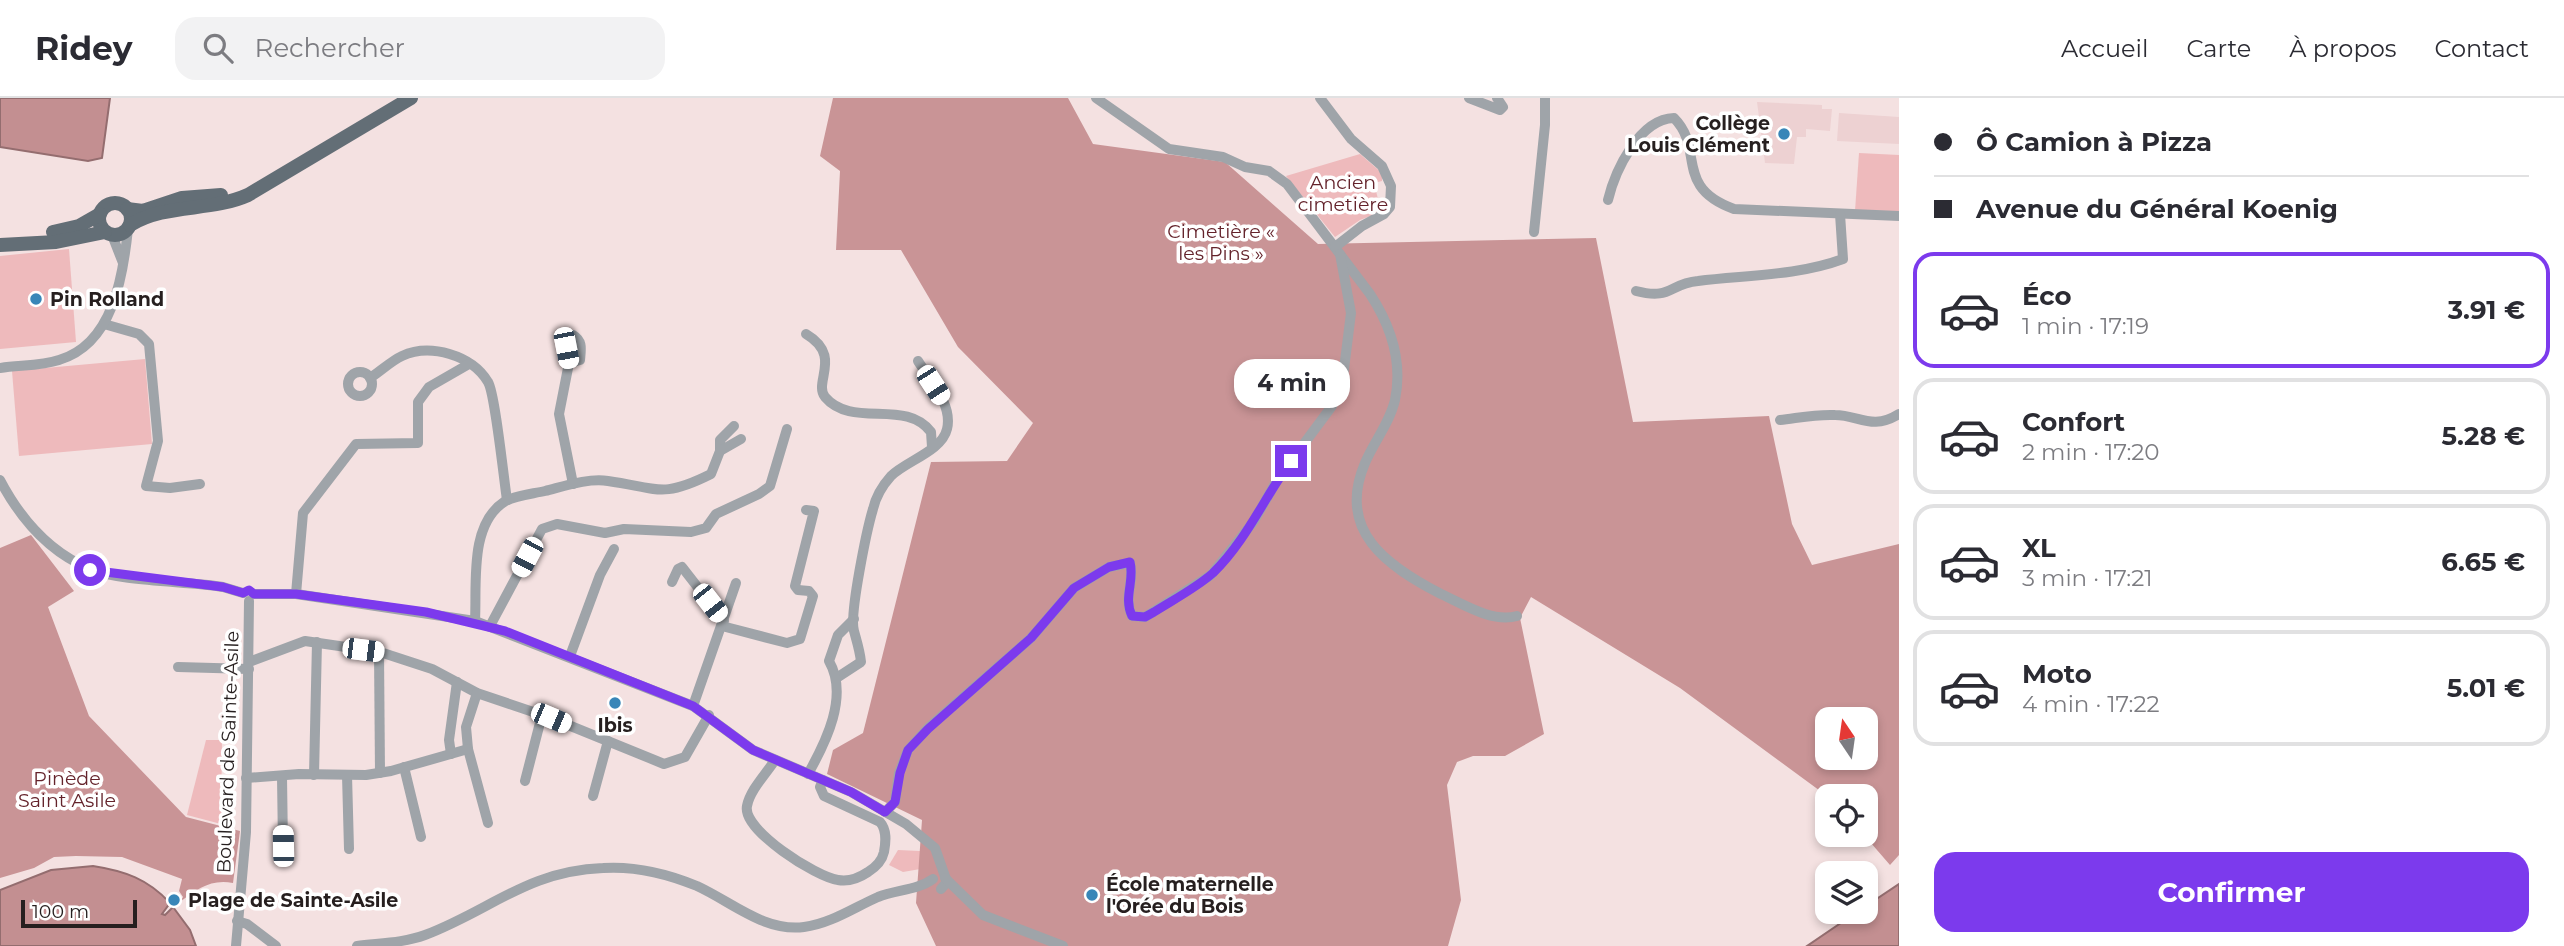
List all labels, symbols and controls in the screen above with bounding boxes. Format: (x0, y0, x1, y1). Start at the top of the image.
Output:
search box (175, 17, 665, 80)
text: Ridey (35, 28, 133, 68)
icon: search (199, 29, 237, 67)
text: Rechercher (255, 32, 405, 64)
text: Accueil (2061, 34, 2148, 63)
text: Carte (2186, 34, 2251, 63)
text: À propos (2289, 34, 2396, 63)
text: Contact (2434, 34, 2529, 63)
place label: Collège Louis Clément (1627, 112, 1770, 157)
marker: Collège Louis Clément (1776, 126, 1792, 142)
text: Ô Camion à Pizza (1976, 126, 2212, 158)
park label: Ancien cimetière (1298, 171, 1388, 216)
text: Avenue du Général Koenig (1976, 193, 2338, 225)
park label: Cimetière « les Pins » (1167, 220, 1275, 265)
icon: car (1938, 279, 2001, 342)
text: Éco (2022, 280, 2072, 312)
place label: Pin Rolland (50, 288, 164, 311)
marker: Pin Rolland (28, 291, 44, 307)
text: 3.91 € (2448, 294, 2525, 326)
text: 1 min · 17:19 (2022, 312, 2149, 340)
car (552, 325, 581, 371)
callout: 4 min (1233, 360, 1349, 408)
car (913, 362, 954, 408)
text: 4 min (1257, 369, 1327, 397)
icon: car (1938, 405, 2001, 468)
text: Confort (2022, 406, 2125, 438)
text: 5.28 € (2442, 420, 2525, 452)
text: 2 min · 17:20 (2022, 438, 2160, 466)
route end (1275, 445, 1307, 477)
icon: car (1938, 531, 2001, 594)
text: XL (2022, 532, 2056, 564)
car (508, 534, 547, 580)
text: 6.65 € (2441, 546, 2525, 578)
route start (74, 554, 106, 586)
text: 3 min · 17:21 (2022, 564, 2153, 592)
car (689, 580, 732, 626)
street label: Boulevard de Sainte-Asile (212, 630, 244, 874)
car (341, 637, 386, 663)
icon: car (1938, 657, 2001, 720)
text: Moto (2022, 658, 2092, 690)
text: 5.01 € (2447, 672, 2525, 704)
text: 4 min · 17:22 (2022, 690, 2160, 718)
marker: Ibis (607, 695, 623, 711)
car (528, 700, 575, 736)
north arrow (1815, 707, 1878, 770)
map controls (1815, 707, 1878, 924)
place label: Ibis (597, 714, 633, 737)
park label: Pinède Saint Asile (18, 767, 116, 812)
button: locate (1815, 784, 1878, 847)
car (273, 825, 294, 867)
button: Confirmer (1934, 852, 2529, 932)
button: layers (1815, 861, 1878, 924)
place label: École maternelle l'Orée du Bois (1106, 873, 1274, 918)
marker: École maternelle l'Orée du Bois (1084, 887, 1100, 903)
place label: Plage de Sainte-Asile (188, 889, 398, 912)
marker: Plage de Sainte-Asile (166, 892, 182, 908)
scale bar (21, 897, 136, 929)
text: 100 m (32, 900, 89, 923)

